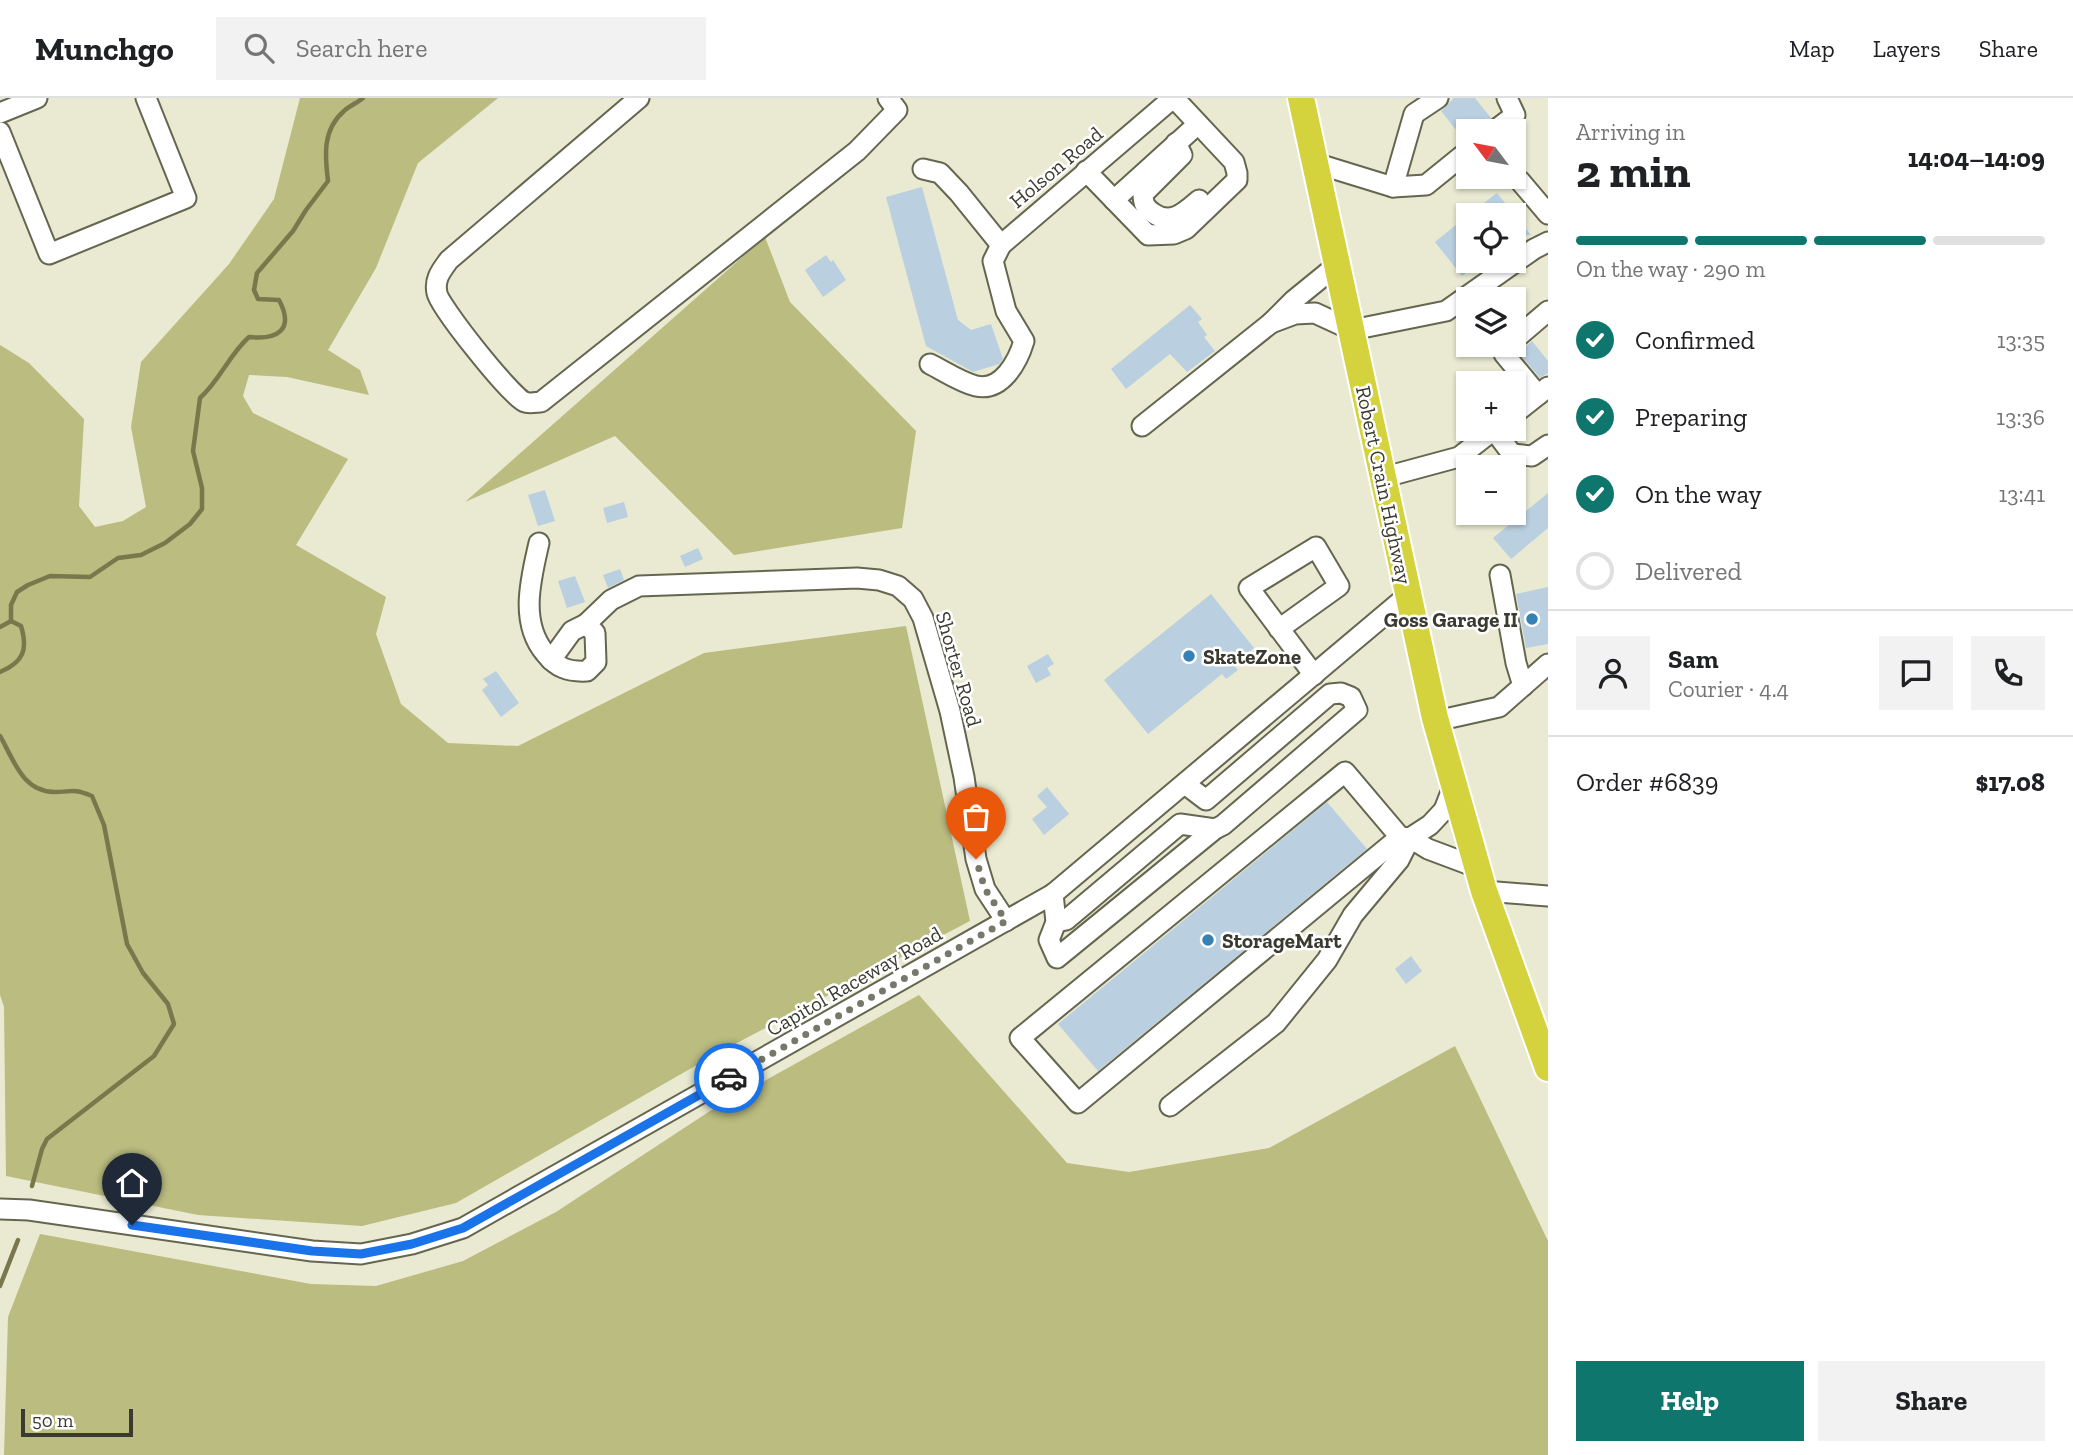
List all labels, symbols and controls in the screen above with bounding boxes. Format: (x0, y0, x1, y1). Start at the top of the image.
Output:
search box (216, 17, 706, 80)
text: Munchgo (35, 29, 174, 68)
icon: search (240, 29, 278, 67)
text: Search here (296, 32, 427, 64)
text: Map (1789, 34, 1835, 63)
text: Layers (1873, 34, 1941, 63)
text: Share (1979, 34, 2038, 63)
text: Arriving in (1576, 118, 1685, 146)
north arrow (1456, 119, 1526, 189)
map controls (1456, 119, 1526, 525)
street label: Holson Road (1004, 121, 1108, 213)
text: 14:04–14:09 (1908, 142, 2045, 174)
text: 2 min (1576, 144, 1691, 199)
button: locate (1456, 203, 1526, 273)
text: On the way · 290 m (1576, 255, 1765, 283)
button: layers (1456, 287, 1526, 357)
icon: check (1576, 321, 1614, 359)
text: Confirmed (1635, 324, 1755, 356)
text: 13:35 (1997, 326, 2045, 354)
button: + (1456, 371, 1526, 441)
street label: Robert Crain Highway (1351, 383, 1417, 587)
icon: check (1576, 398, 1614, 436)
text: Preparing (1635, 401, 1747, 433)
text: 13:36 (1996, 403, 2045, 431)
button: − (1456, 455, 1526, 525)
icon: check (1576, 475, 1614, 513)
text: On the way (1635, 478, 1762, 510)
text: 13:41 (1998, 480, 2045, 508)
text: Delivered (1635, 555, 1742, 587)
place label: Goss Garage II (1384, 607, 1518, 632)
street label: Shorter Road (931, 609, 987, 730)
marker: Goss Garage II (1524, 611, 1540, 627)
button: person (1576, 636, 1650, 710)
button: chat (1879, 636, 1953, 710)
button: phone (1971, 636, 2045, 710)
text: Sam (1668, 643, 1718, 675)
place label: SkateZone (1203, 644, 1301, 669)
marker: SkateZone (1181, 648, 1197, 664)
text: Courier · 4.4 (1668, 675, 1789, 703)
text: Order #6839 (1576, 766, 1718, 798)
text: $17.08 (1975, 766, 2045, 798)
pin (946, 787, 1006, 859)
icon: bag (957, 798, 995, 836)
street label: Capitol Raceway Road (762, 920, 947, 1041)
place label: StorageMart (1222, 928, 1342, 953)
marker: StorageMart (1200, 932, 1216, 948)
courier (694, 1043, 764, 1113)
icon: car (710, 1059, 748, 1097)
pin (102, 1153, 162, 1225)
icon: home (113, 1164, 151, 1202)
button: Help (1576, 1361, 1804, 1441)
button: Share (1818, 1361, 2045, 1441)
scale bar (21, 1406, 133, 1438)
text: 50 m (32, 1409, 73, 1432)

